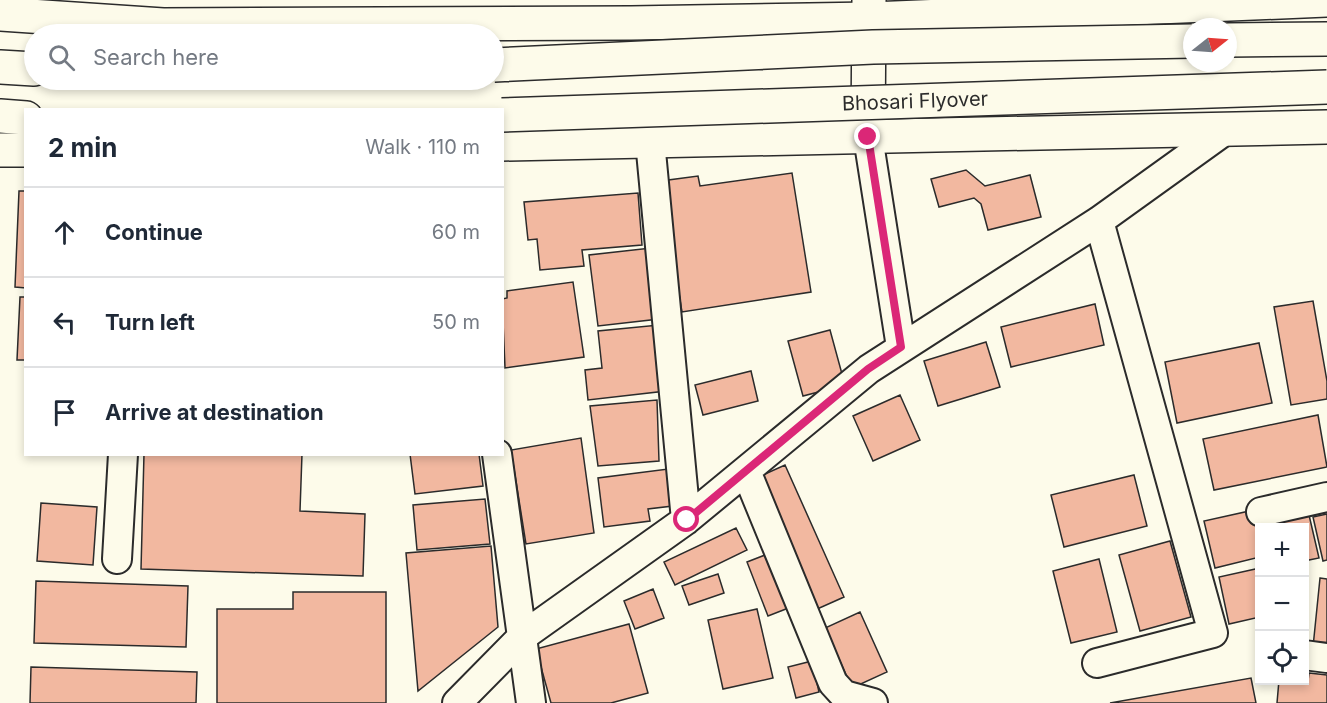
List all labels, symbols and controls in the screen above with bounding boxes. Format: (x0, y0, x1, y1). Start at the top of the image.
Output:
north arrow (1183, 18, 1237, 72)
search box (24, 24, 504, 90)
icon: search (45, 41, 78, 74)
text: Search here (93, 44, 219, 70)
street label: Bhosari Flyover (842, 86, 989, 116)
route end (854, 123, 880, 149)
text: 2 min (48, 132, 118, 163)
text: Walk · 110 m (365, 135, 480, 159)
icon: ahead (48, 216, 81, 249)
text: Continue (105, 219, 203, 245)
text: 60 m (432, 220, 480, 244)
icon: left (48, 306, 81, 339)
text: Turn left (105, 309, 195, 335)
text: 50 m (432, 310, 480, 334)
icon: arrive (48, 396, 81, 429)
text: Arrive at destination (105, 399, 324, 425)
route start (673, 506, 699, 532)
map controls (1255, 523, 1309, 685)
button: + (1255, 523, 1309, 577)
button: − (1255, 577, 1309, 631)
button: locate (1255, 631, 1309, 685)

